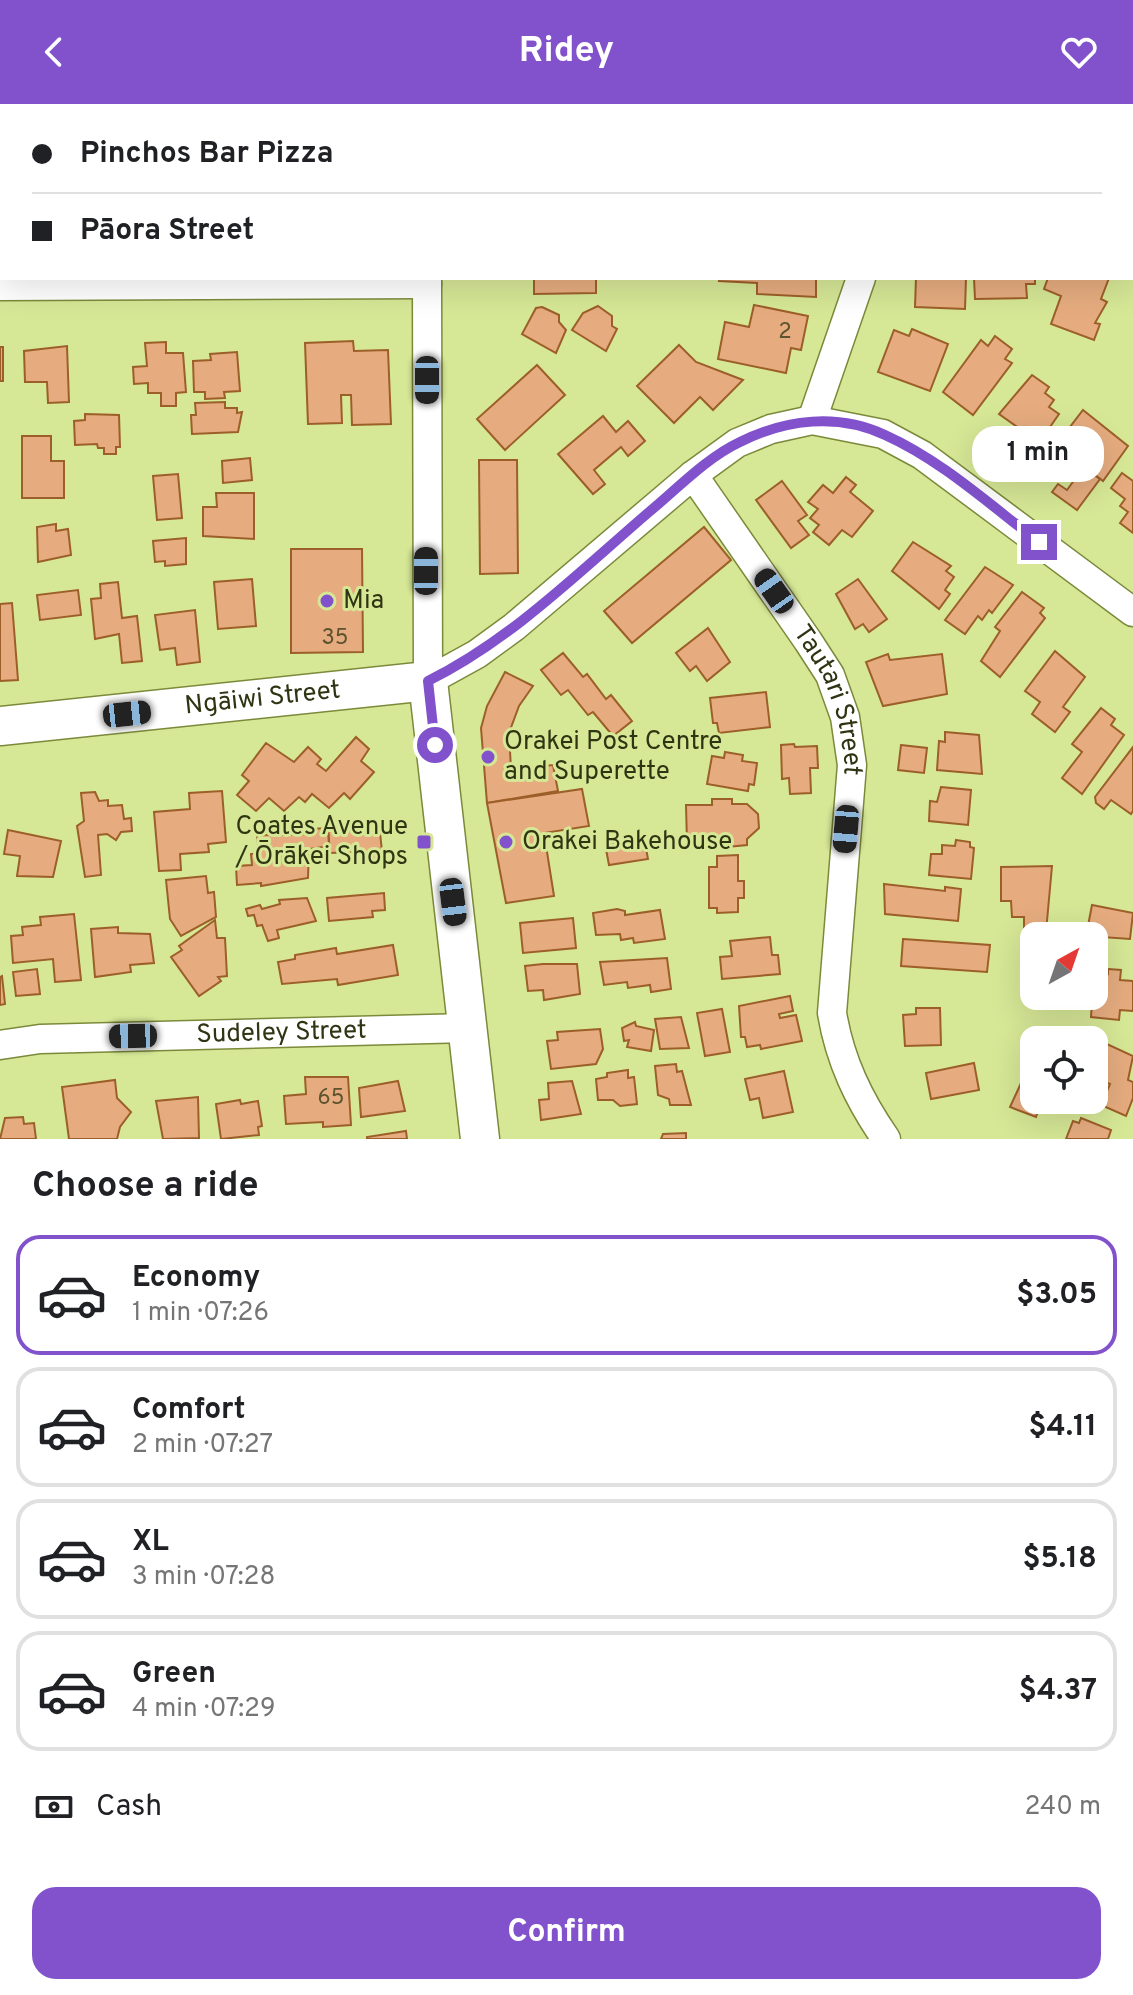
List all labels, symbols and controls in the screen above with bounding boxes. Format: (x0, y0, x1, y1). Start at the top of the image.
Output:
text: Ridey (519, 29, 614, 75)
icon: back (32, 30, 76, 74)
icon: heart (1057, 30, 1101, 74)
text: Pinchos Bar Pizza (80, 136, 333, 173)
text: Pāora Street (80, 213, 254, 250)
house number: 2 (778, 319, 792, 346)
car (415, 356, 439, 404)
callout: 1 min (973, 426, 1105, 482)
text: 1 min (1007, 437, 1069, 470)
route end (1021, 524, 1057, 560)
car (414, 547, 438, 595)
car (750, 564, 798, 618)
place label: Mia (343, 585, 384, 618)
marker: Mia (318, 592, 336, 610)
street label: Tautari Street (785, 619, 868, 777)
house number: 35 (322, 625, 348, 652)
street label: Ngāiwi Street (183, 674, 342, 723)
car (102, 700, 152, 728)
place label: Orakei Post Centre and Superette (504, 726, 722, 789)
route start (417, 727, 453, 763)
marker: Orakei Post Centre and Superette (479, 748, 497, 766)
car (832, 804, 860, 854)
place label: Coates Avenue / Ōrākei Shops (234, 811, 408, 874)
place label: Orakei Bakehouse (522, 826, 732, 859)
marker: Coates Avenue / Ōrākei Shops (415, 833, 433, 851)
marker: Orakei Bakehouse (497, 833, 515, 851)
car (438, 877, 468, 927)
north arrow (1020, 922, 1108, 1010)
map controls (1020, 922, 1108, 1114)
street label: Sudeley Street (196, 1014, 367, 1051)
car (109, 1024, 157, 1048)
button: locate (1020, 1026, 1108, 1114)
house number: 65 (318, 1085, 344, 1112)
text: Choose a ride (32, 1164, 258, 1210)
icon: car (36, 1259, 108, 1331)
text: Economy (132, 1260, 260, 1297)
text: $3.05 (1016, 1277, 1097, 1314)
text: 1 min · 07:26 (132, 1297, 269, 1330)
icon: car (36, 1391, 108, 1463)
text: Comfort (132, 1392, 245, 1429)
text: $4.11 (1028, 1409, 1097, 1446)
text: 2 min · 07:27 (132, 1429, 273, 1462)
icon: car (36, 1523, 108, 1595)
text: XL (132, 1524, 169, 1561)
text: $5.18 (1022, 1541, 1097, 1578)
text: 3 min · 07:28 (132, 1561, 275, 1594)
icon: car (36, 1655, 108, 1727)
text: Green (132, 1656, 216, 1693)
text: $4.37 (1019, 1673, 1097, 1710)
text: 4 min · 07:29 (132, 1693, 275, 1726)
icon: cash (32, 1785, 76, 1829)
text: Cash (96, 1789, 162, 1826)
text: 240 m (1024, 1791, 1101, 1824)
button: Confirm (32, 1887, 1101, 1979)

